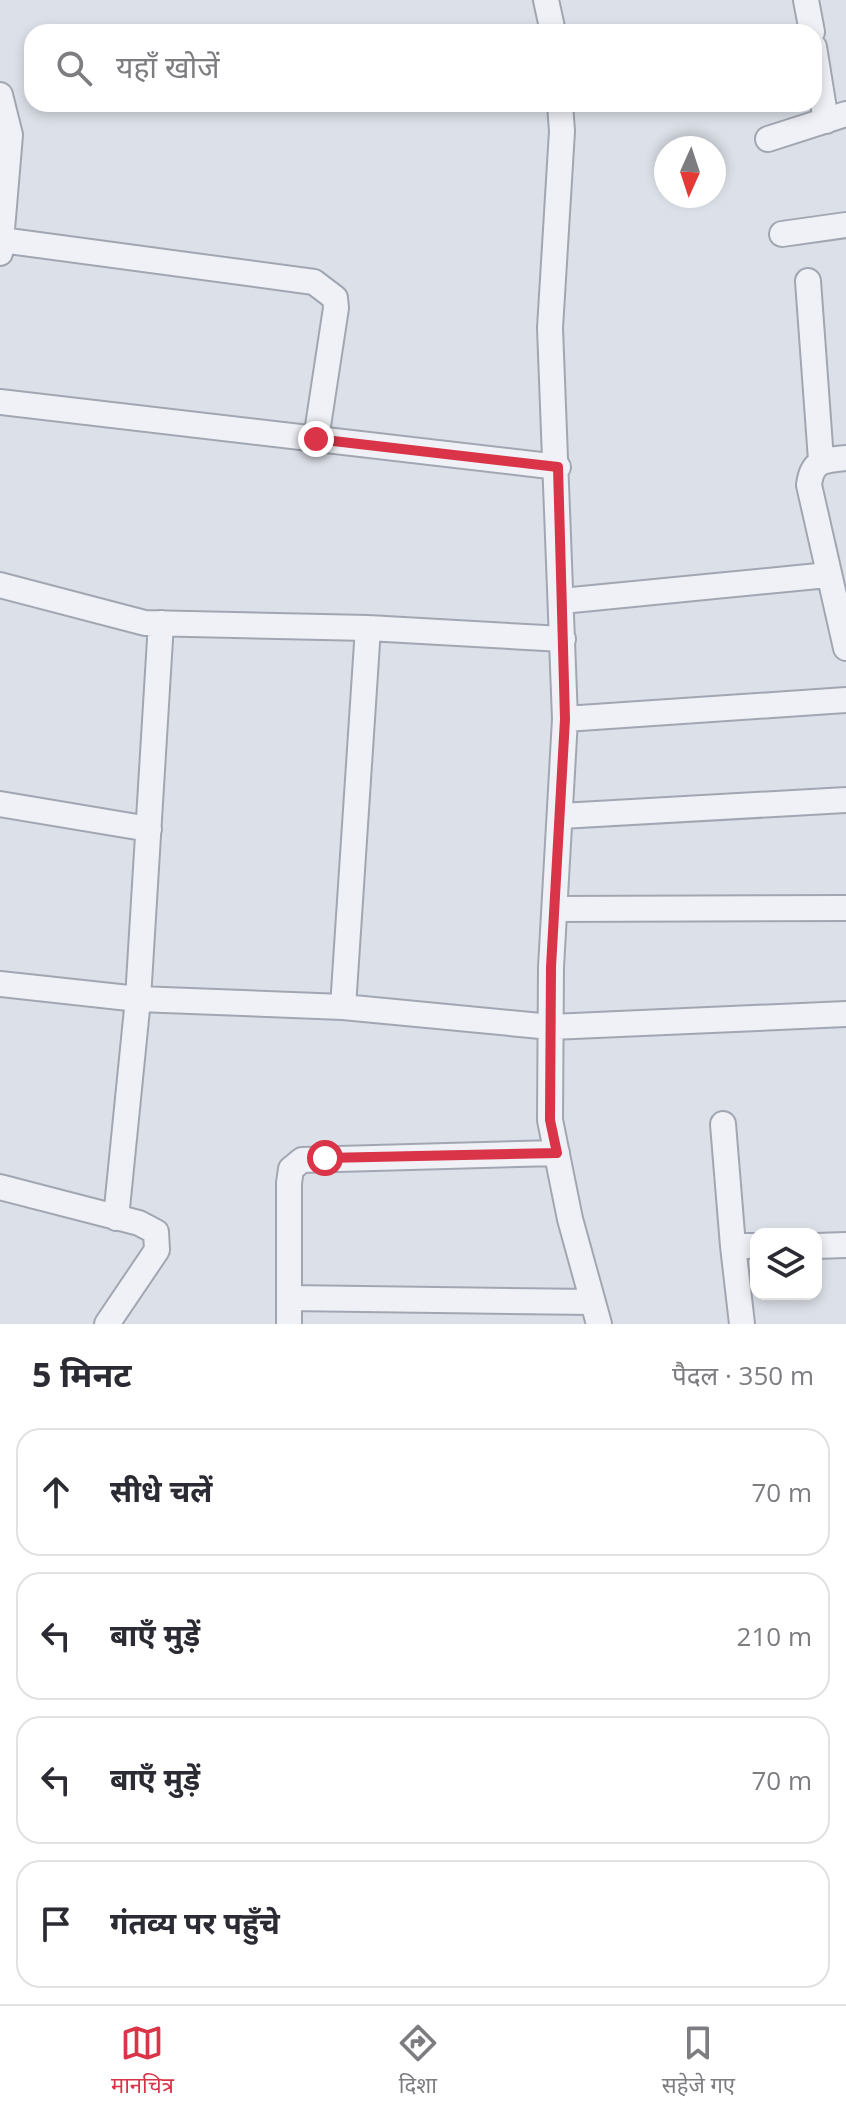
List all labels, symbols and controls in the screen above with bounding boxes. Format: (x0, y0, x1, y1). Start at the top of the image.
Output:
search box (24, 24, 822, 112)
icon: search (52, 46, 96, 90)
text: यहाँ खोजें (116, 46, 219, 87)
north arrow (654, 136, 726, 208)
route end (298, 421, 334, 457)
route start (307, 1140, 343, 1176)
map controls (750, 1228, 822, 1300)
button: layers (750, 1228, 822, 1300)
text: 5 मिनट (32, 1351, 132, 1397)
text: पैदल · 350 m (672, 1357, 814, 1393)
icon: ahead (34, 1470, 78, 1514)
text: सीधे चलें (110, 1470, 212, 1511)
text: 70 m (751, 1474, 812, 1510)
icon: left (34, 1614, 78, 1658)
text: बाएँ मुड़ें (110, 1614, 200, 1655)
text: 210 m (737, 1618, 812, 1654)
icon: left (34, 1758, 78, 1802)
text: बाएँ मुड़ें (110, 1758, 200, 1799)
text: 70 m (751, 1762, 812, 1798)
icon: arrive (34, 1902, 78, 1946)
text: गंतव्य पर पहुँचे (110, 1902, 280, 1943)
tab: मानचित्र (111, 2021, 174, 2102)
tab: दिशा (396, 2021, 440, 2102)
tab: सहेजे गए (662, 2021, 735, 2102)

